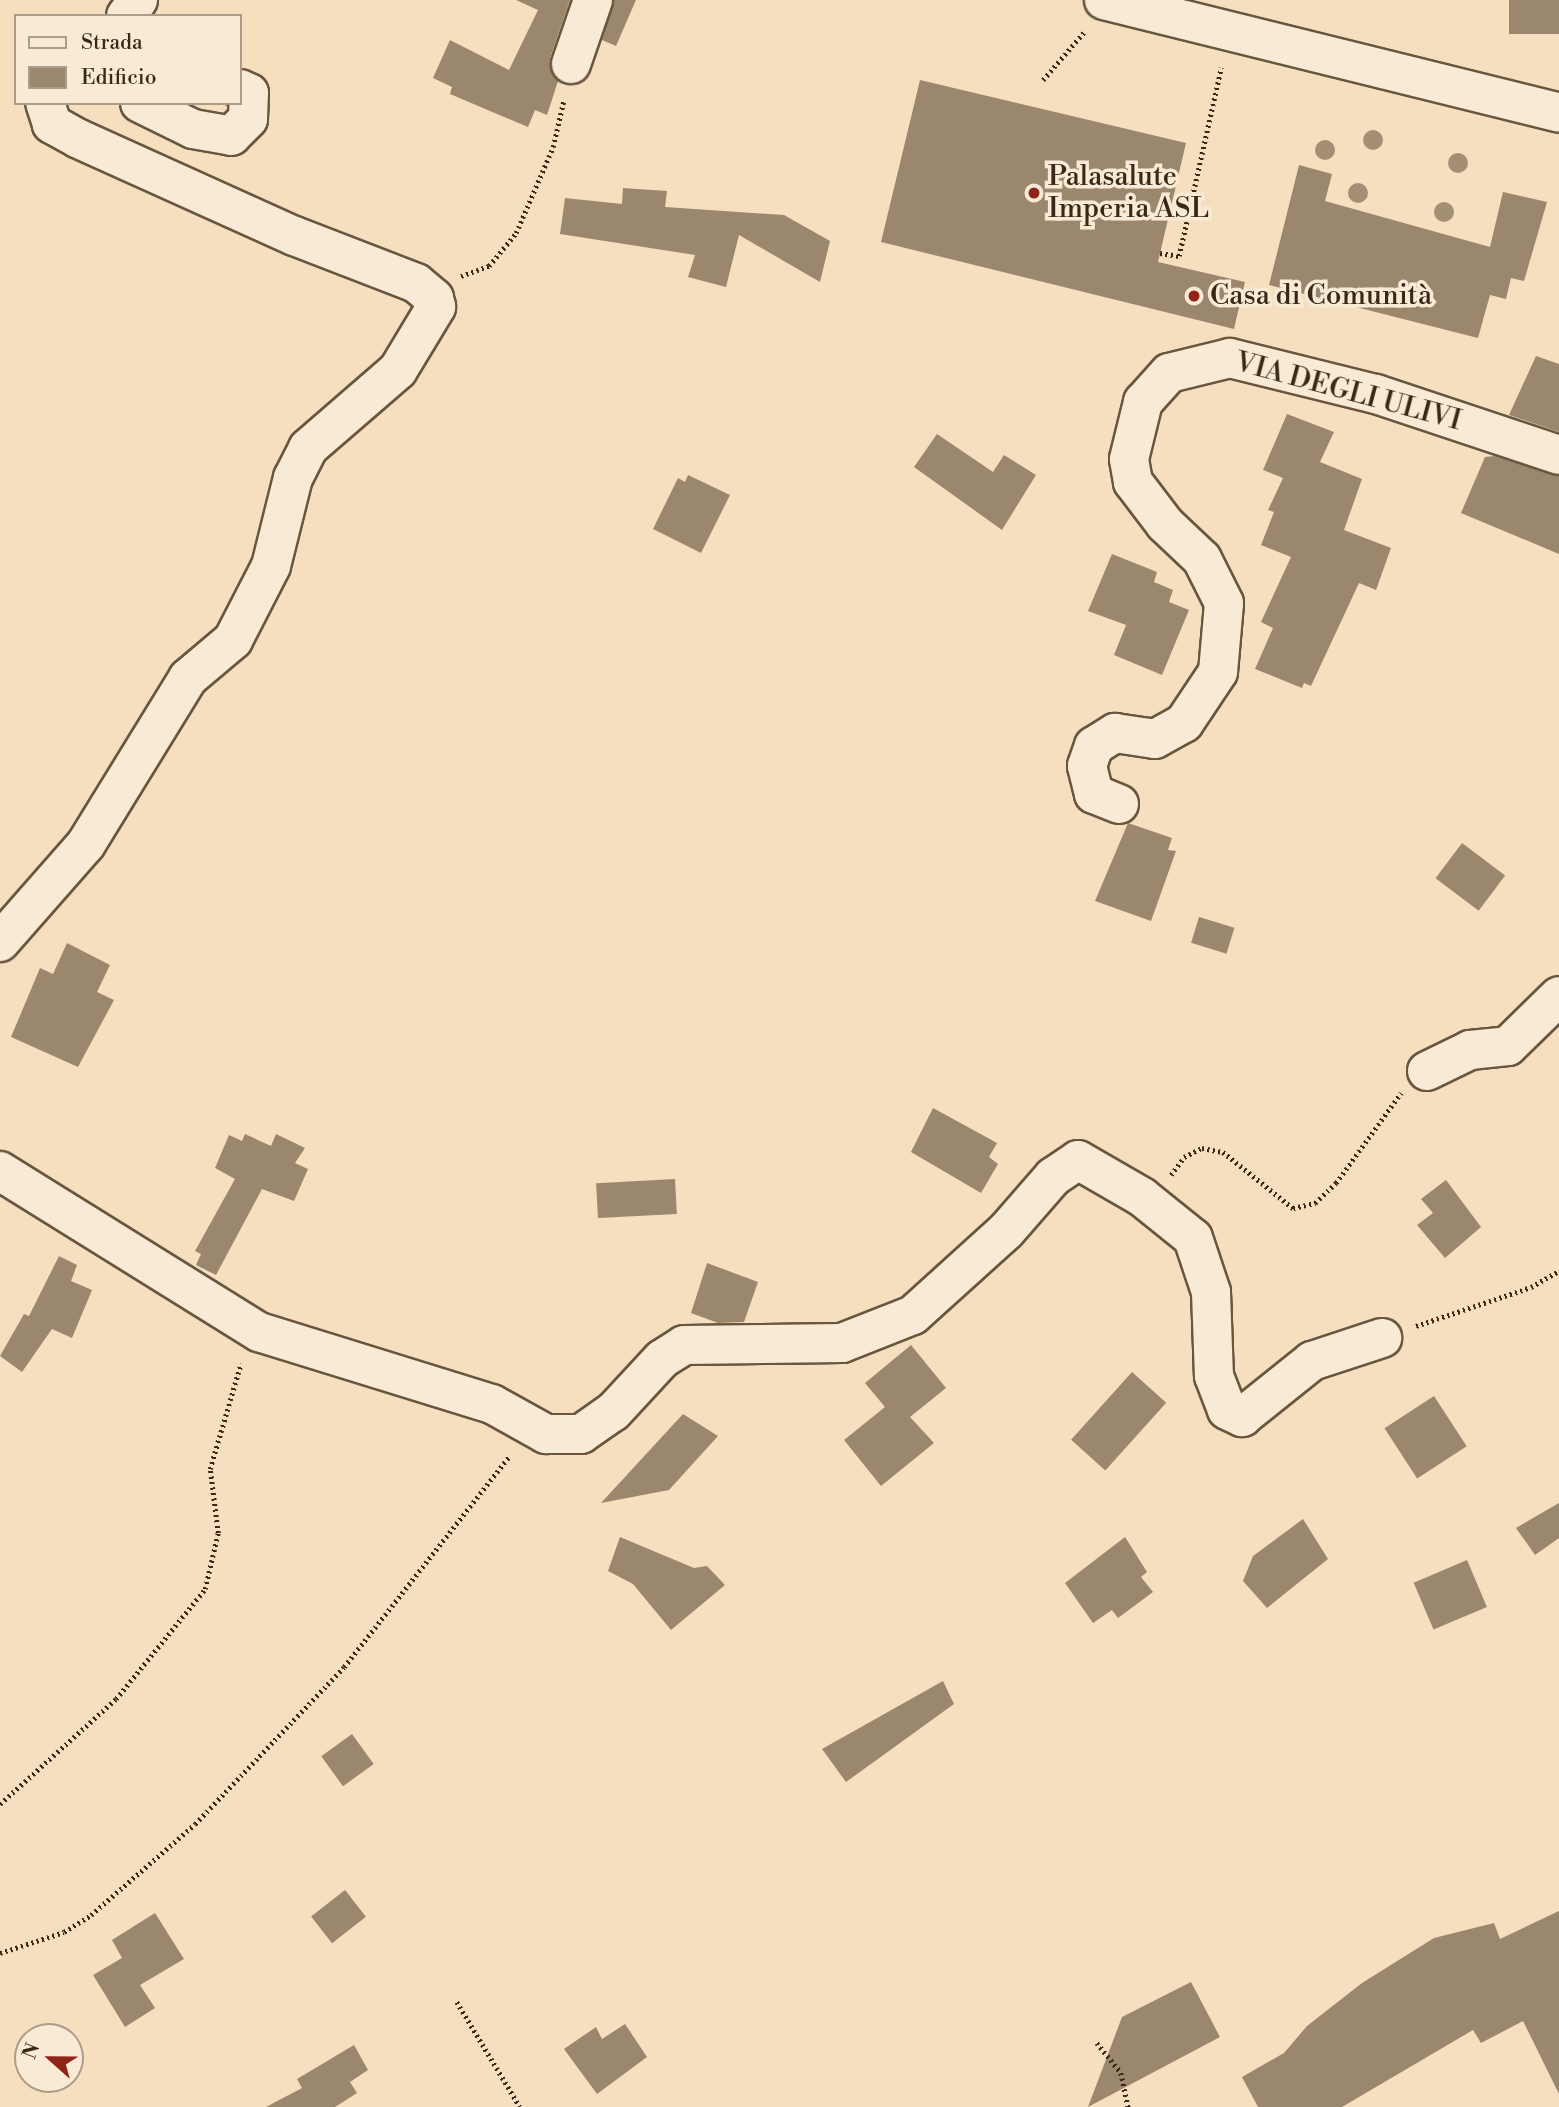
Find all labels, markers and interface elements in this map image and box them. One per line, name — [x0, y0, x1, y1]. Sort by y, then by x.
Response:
legend — [14, 14, 242, 105]
text: Strada — [81, 30, 143, 56]
text: Edificio — [81, 65, 157, 91]
place label: Palasalute Imperia ASL — [1048, 160, 1209, 226]
marker: Palasalute Imperia ASL — [1026, 185, 1042, 201]
place label: Casa di Comunità — [1210, 279, 1432, 313]
marker: Casa di Comunità — [1184, 286, 1204, 306]
street label: VIA DEGLI ULIVI — [1231, 346, 1465, 438]
north arrow — [14, 2023, 84, 2093]
text: N — [17, 2040, 45, 2063]

